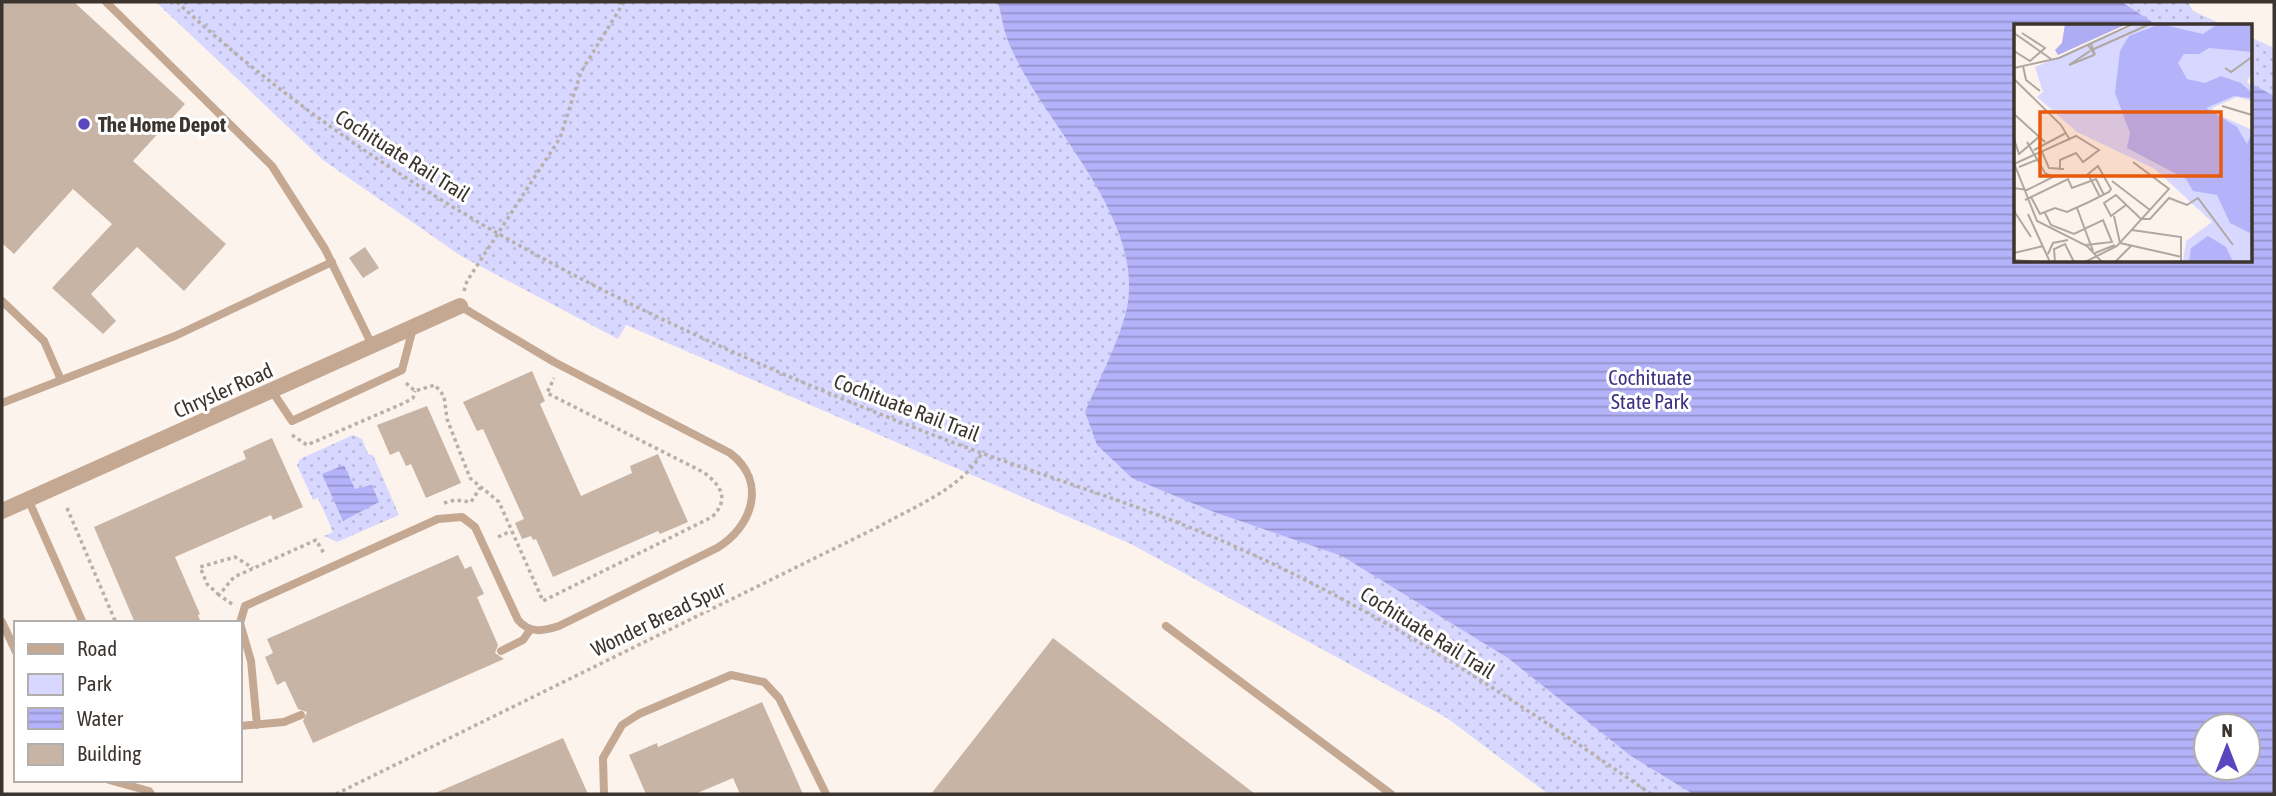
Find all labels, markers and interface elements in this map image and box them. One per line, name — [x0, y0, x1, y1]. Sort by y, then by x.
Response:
inset map — [2014, 24, 2252, 262]
street label: Cochituate Rail Trail — [331, 104, 475, 206]
place label: The Home Depot — [98, 112, 226, 136]
marker: The Home Depot — [76, 116, 92, 132]
street label: Chrysler Road — [170, 357, 276, 423]
park label: Cochituate State Park — [1608, 365, 1692, 413]
street label: Cochituate Rail Trail — [831, 368, 983, 446]
street label: Wonder Bread Spur — [587, 575, 730, 661]
street label: Cochituate Rail Trail — [1356, 581, 1500, 683]
legend — [14, 621, 242, 782]
text: Road — [77, 636, 117, 660]
text: Park — [77, 671, 112, 695]
text: Water — [77, 706, 124, 730]
north arrow — [2192, 712, 2262, 782]
text: N — [2221, 719, 2233, 741]
text: Building — [77, 741, 141, 765]

